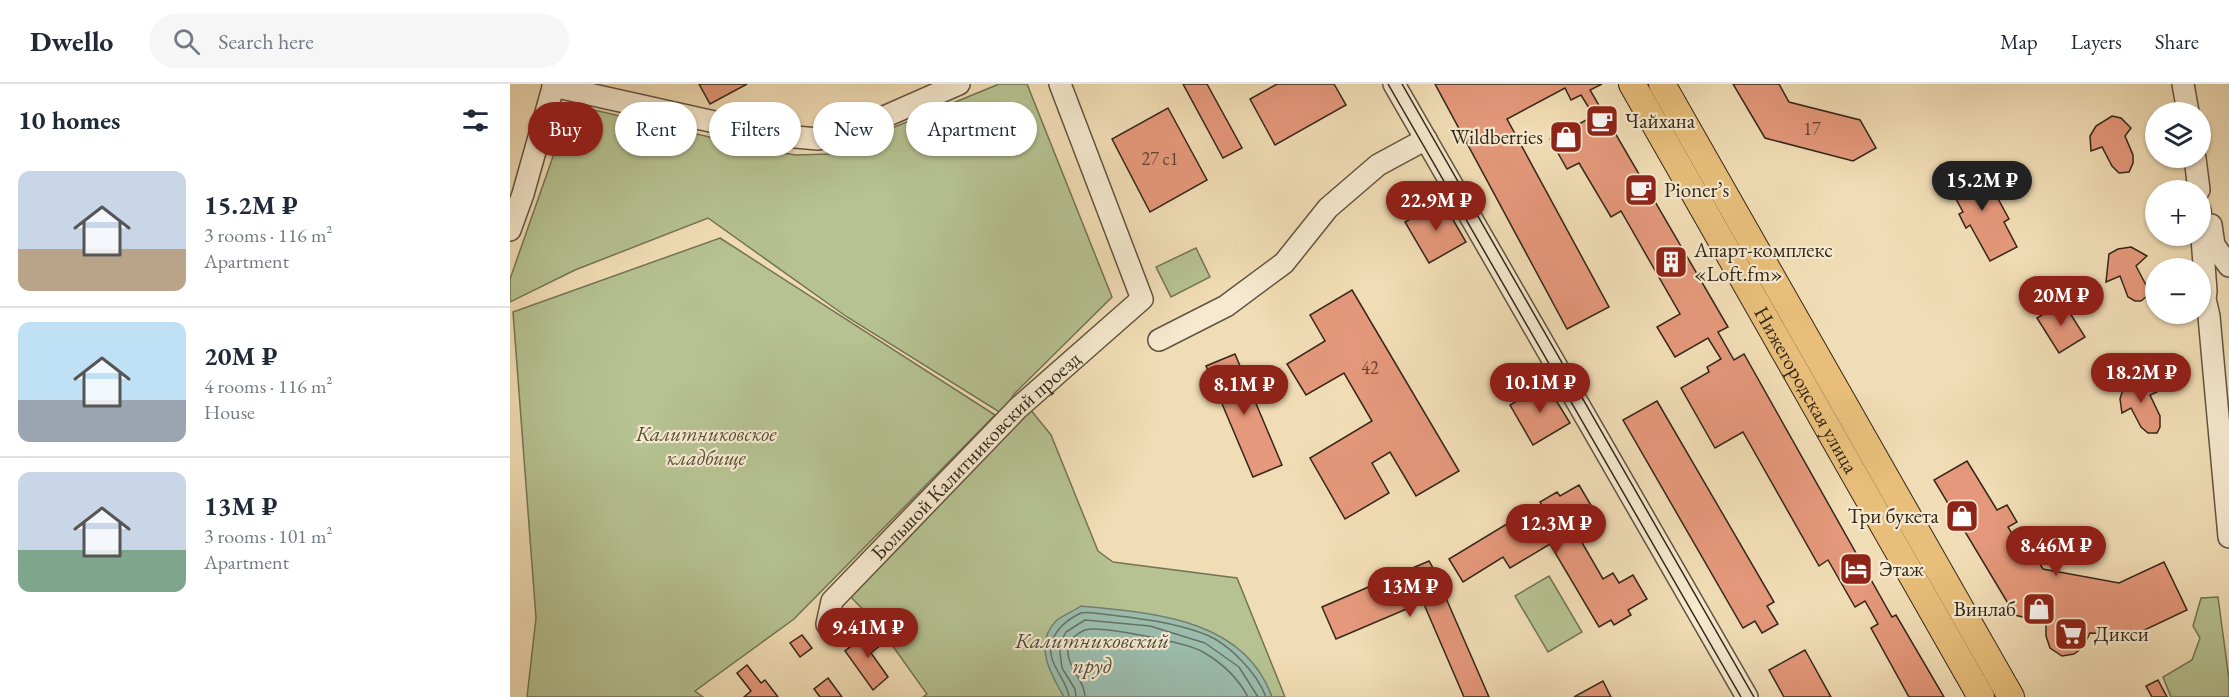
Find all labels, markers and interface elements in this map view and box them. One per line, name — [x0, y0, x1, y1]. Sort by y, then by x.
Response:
search box — [149, 14, 569, 68]
text: Dwello — [30, 23, 113, 59]
icon: search — [170, 25, 203, 58]
text: Search here — [218, 27, 314, 56]
text: Map — [2000, 28, 2038, 55]
text: Layers — [2071, 28, 2122, 55]
text: Share — [2155, 28, 2199, 55]
chip: Buy — [528, 102, 603, 156]
chip: Rent — [615, 102, 697, 156]
chip: Filters — [709, 102, 801, 156]
chip: New — [813, 102, 894, 156]
chip: Apartment — [906, 102, 1037, 156]
map controls — [2145, 102, 2211, 324]
button: layers — [2145, 102, 2211, 168]
text: 10 homes — [18, 103, 120, 137]
cafe icon: Чайхана — [1584, 103, 1620, 139]
icon: filters — [459, 104, 492, 137]
place label: Чайхана — [1625, 107, 1696, 134]
house number: 17 — [1803, 117, 1821, 140]
shop icon: Wildberries — [1548, 119, 1584, 155]
place label: Wildberries — [1450, 123, 1543, 150]
house number: 27 с1 — [1142, 147, 1178, 170]
pin: 15.2M ₽ — [1927, 161, 2037, 212]
text: 15.2M ₽ — [1946, 167, 2018, 193]
cafe icon: Pioner’s — [1623, 172, 1659, 208]
place label: Pioner’s — [1664, 176, 1730, 203]
button: + — [2145, 180, 2211, 246]
pin: 22.9M ₽ — [1381, 181, 1491, 232]
text: 22.9M ₽ — [1400, 187, 1472, 213]
text: 15.2M ₽ — [204, 188, 298, 222]
icon: home — [66, 195, 138, 267]
text: 3 rooms · 116 m² — [204, 222, 332, 248]
place label: Апарт-комплекс «Loft.fm» — [1693, 236, 1833, 287]
building icon: Апарт-комплекс «Loft.fm» — [1653, 244, 1689, 280]
text: Apartment — [204, 248, 289, 274]
button: − — [2145, 258, 2211, 324]
pin: 20M ₽ — [2019, 276, 2103, 327]
text: 20M ₽ — [2033, 282, 2089, 308]
street label: Нижегородская улица — [1748, 301, 1865, 478]
text: 20M ₽ — [204, 339, 278, 373]
street label: Большой Калитниковский проезд — [865, 345, 1087, 566]
icon: home — [66, 346, 138, 418]
pin: 18.2M ₽ — [2086, 353, 2196, 404]
house number: 42 — [1361, 356, 1379, 379]
text: 18.2M ₽ — [2105, 359, 2177, 385]
pin: 10.1M ₽ — [1485, 363, 1595, 414]
pin: 8.1M ₽ — [1195, 365, 1293, 416]
text: 10.1M ₽ — [1504, 369, 1576, 395]
text: 8.1M ₽ — [1213, 371, 1275, 397]
text: 4 rooms · 116 m² — [204, 373, 332, 399]
text: House — [204, 399, 255, 425]
park label: Калитниковское кладбище — [635, 420, 777, 471]
text: 13M ₽ — [204, 489, 278, 523]
icon: home — [66, 496, 138, 568]
shop icon: Три букета — [1944, 498, 1980, 534]
place label: Три букета — [1847, 502, 1940, 529]
pin: 12.3M ₽ — [1501, 504, 1611, 555]
text: 12.3M ₽ — [1520, 510, 1592, 536]
text: 3 rooms · 101 m² — [204, 523, 332, 549]
pin: 8.46M ₽ — [2001, 526, 2111, 577]
text: 8.46M ₽ — [2020, 532, 2092, 558]
text: Apartment — [204, 549, 289, 575]
hotel icon: Этаж — [1838, 551, 1874, 587]
place label: Этаж — [1879, 555, 1924, 582]
pin: 13M ₽ — [1368, 567, 1452, 618]
text: 13M ₽ — [1382, 573, 1438, 599]
shop icon: Винлаб — [2021, 591, 2057, 627]
place label: Винлаб — [1954, 595, 2016, 622]
pin: 9.41M ₽ — [813, 608, 923, 659]
text: 9.41M ₽ — [832, 614, 904, 640]
supermarket icon: Дикси — [2053, 616, 2089, 652]
place label: Дикси — [2094, 620, 2149, 647]
water label: Калитниковский пруд — [1014, 626, 1169, 680]

